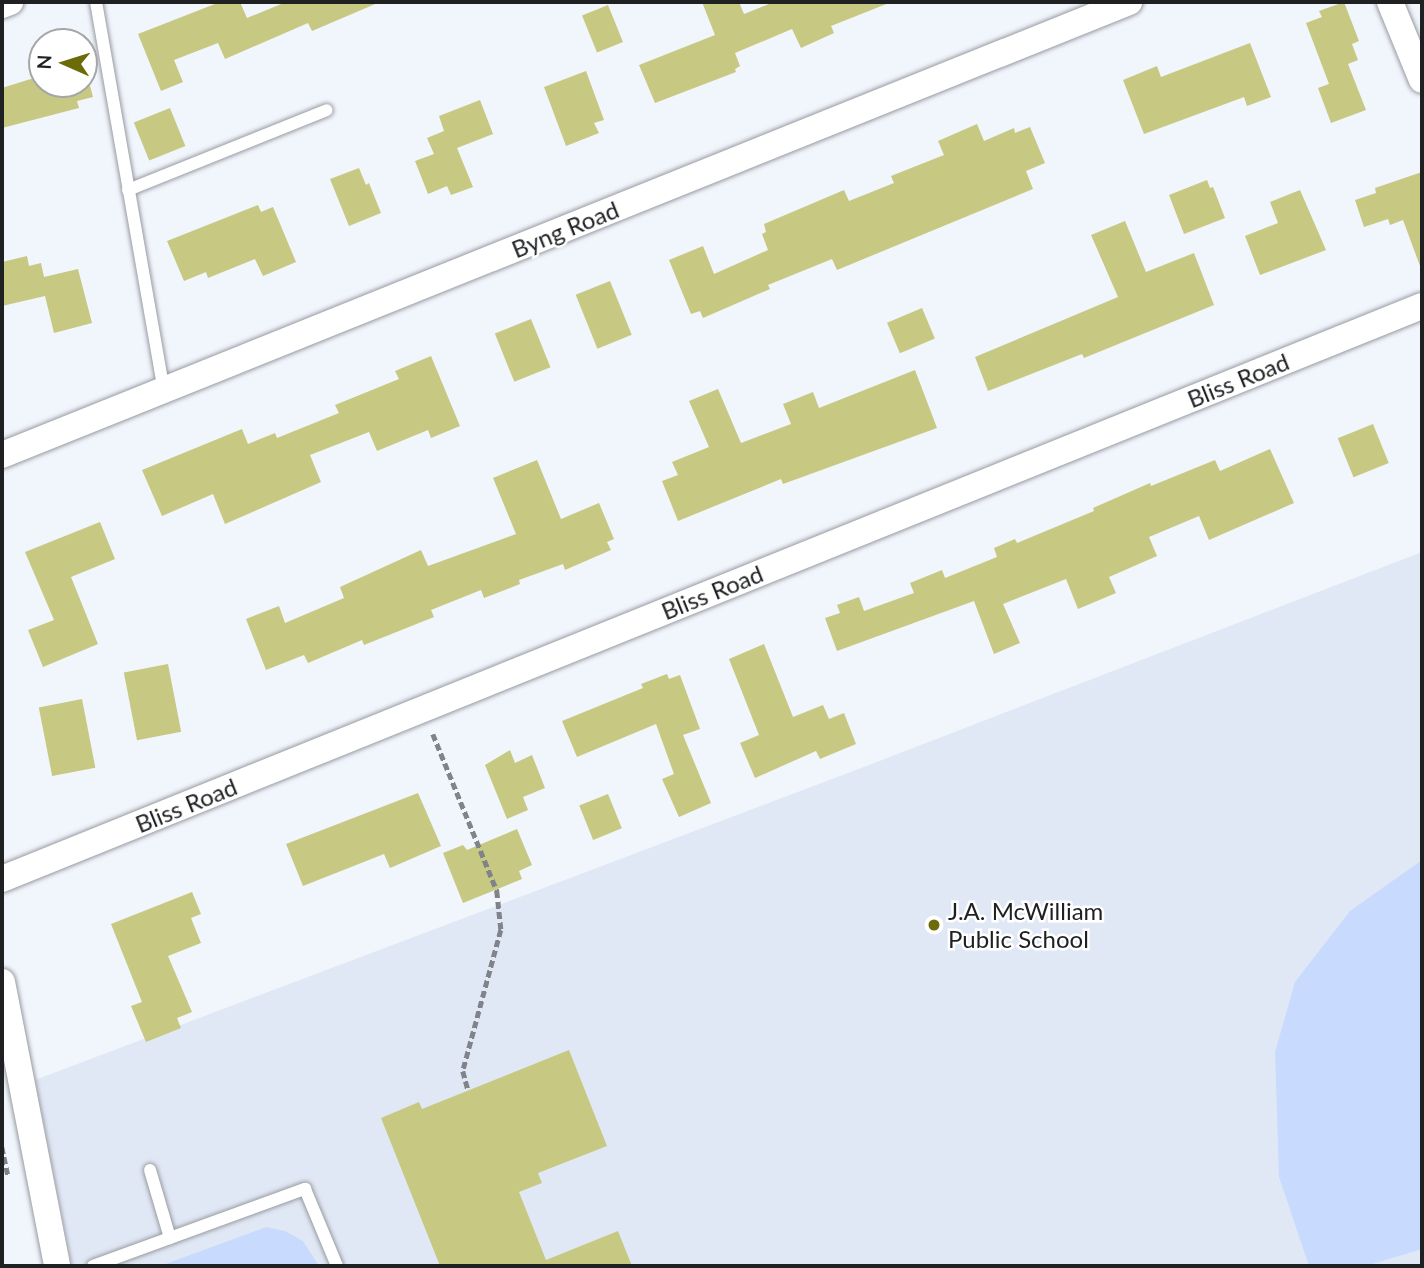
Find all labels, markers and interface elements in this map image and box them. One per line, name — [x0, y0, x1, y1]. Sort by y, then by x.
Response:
north arrow — [28, 28, 98, 98]
text: N — [32, 54, 55, 70]
street label: Byng Road — [507, 195, 623, 263]
street label: Bliss Road — [1183, 347, 1293, 413]
street label: Bliss Road — [657, 559, 767, 625]
street label: Bliss Road — [131, 772, 241, 838]
place label: J.A. McWilliam Public School — [948, 897, 1103, 953]
marker: J.A. McWilliam Public School — [926, 917, 942, 933]

